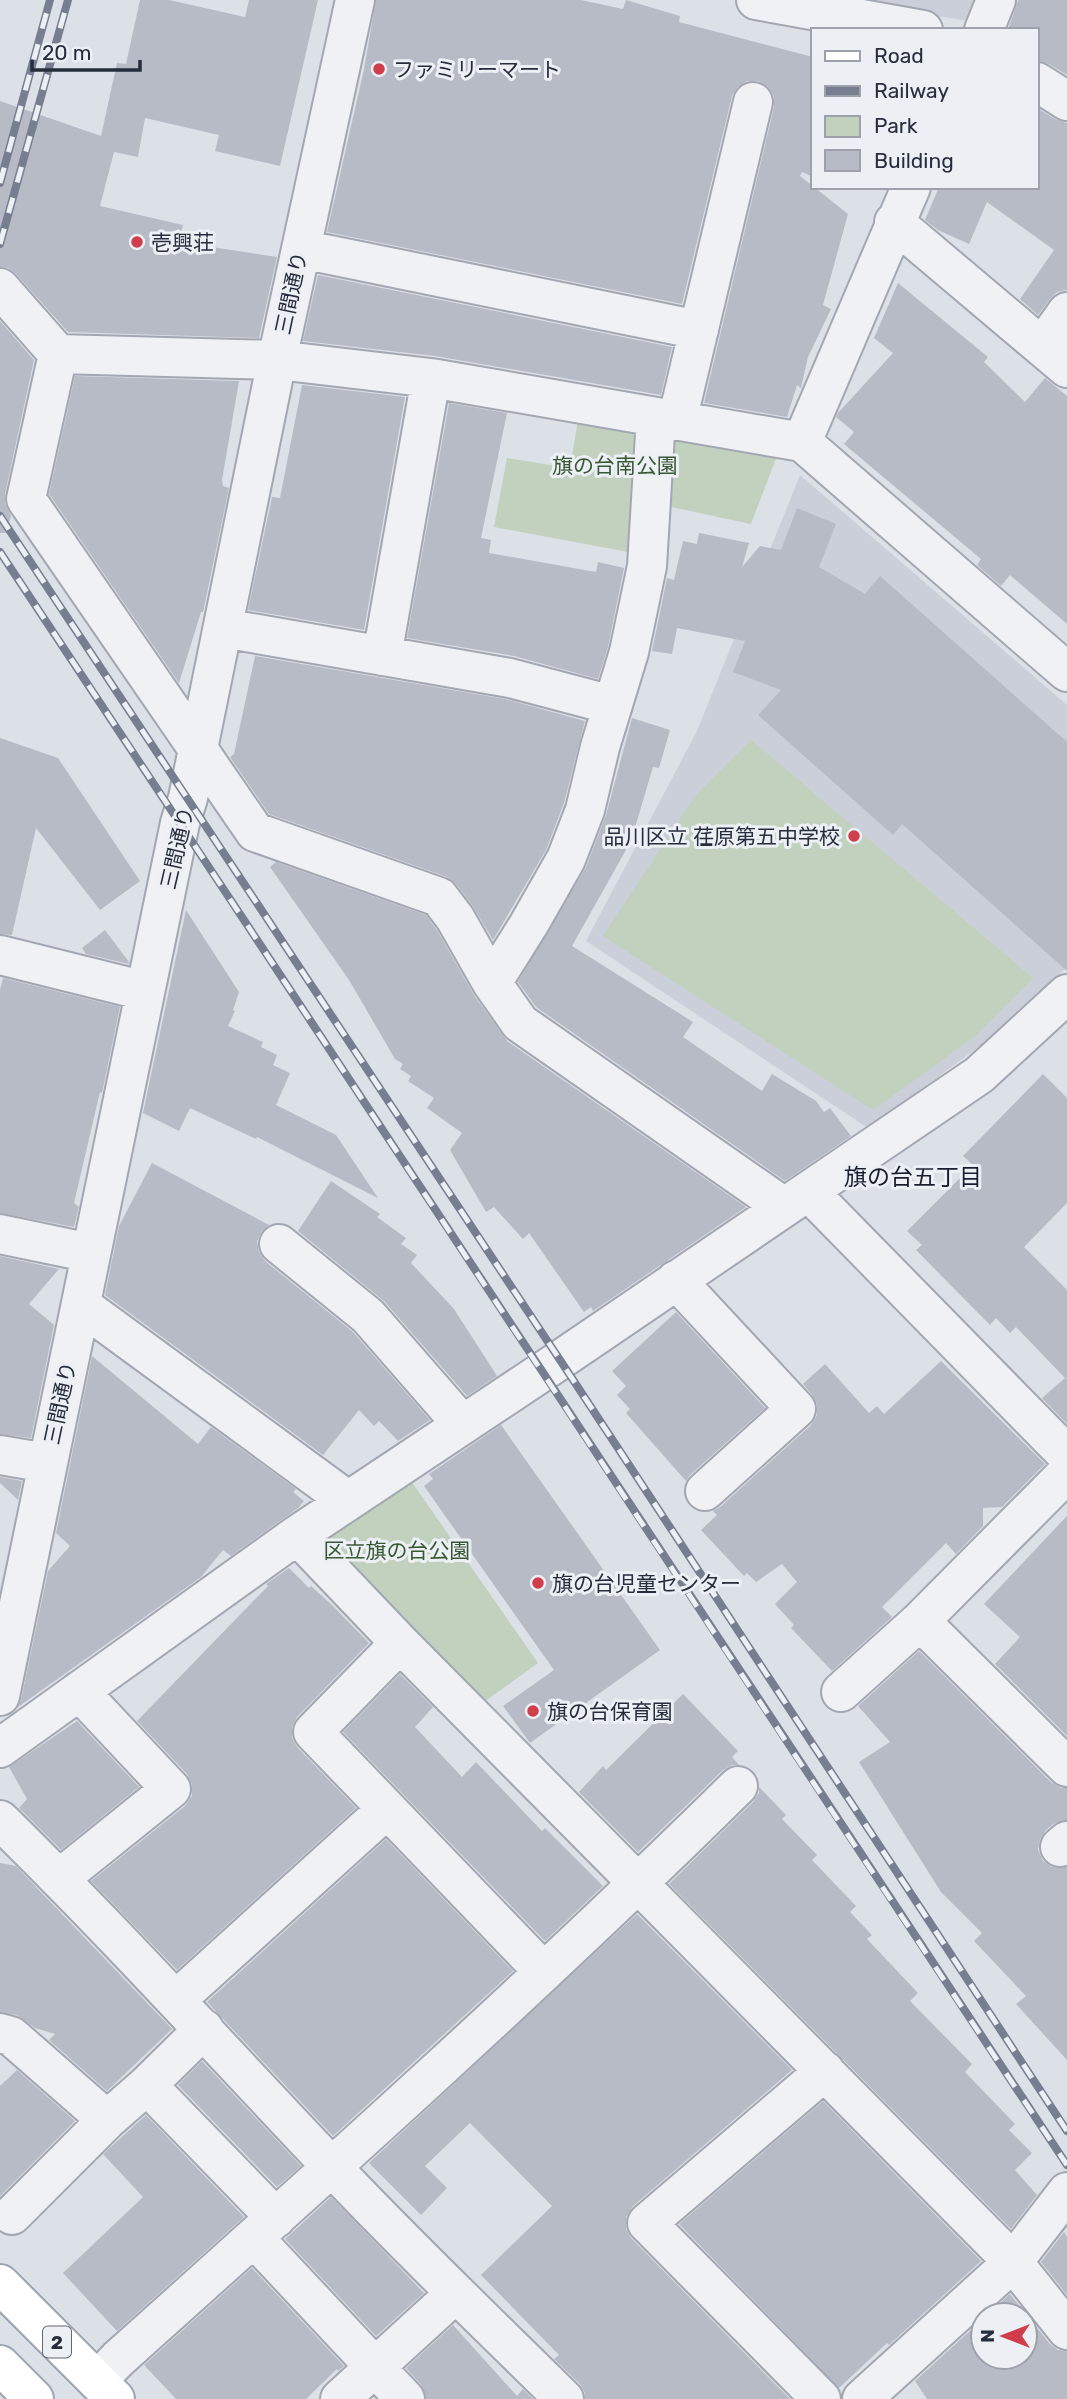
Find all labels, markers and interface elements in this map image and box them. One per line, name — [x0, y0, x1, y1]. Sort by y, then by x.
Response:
scale bar — [32, 28, 140, 72]
legend — [811, 28, 1039, 189]
text: 20 m — [42, 40, 91, 65]
text: Road — [874, 43, 924, 68]
place label: ファミリーマート — [393, 57, 561, 82]
marker: ファミリーマート — [371, 61, 387, 77]
text: Railway — [874, 78, 949, 103]
text: Park — [874, 113, 918, 138]
text: Building — [874, 148, 954, 173]
place label: 壱興荘 — [151, 230, 214, 255]
marker: 壱興荘 — [129, 234, 145, 250]
street label: 三間通り — [270, 249, 312, 337]
park label: 旗の台南公園 — [552, 453, 678, 478]
street label: 三間通り — [155, 804, 199, 892]
place label: 品川区立 荏原第五中学校 — [604, 824, 840, 849]
marker: 品川区立 荏原第五中学校 — [846, 828, 862, 844]
district label: 旗の台五丁目 — [844, 1163, 982, 1191]
street label: 三間通り — [39, 1359, 81, 1447]
park label: 区立旗の台公園 — [324, 1538, 471, 1563]
place label: 旗の台児童センター — [552, 1571, 741, 1596]
marker: 旗の台児童センター — [530, 1575, 546, 1591]
place label: 旗の台保育園 — [547, 1699, 673, 1724]
marker: 旗の台保育園 — [525, 1703, 541, 1719]
north arrow — [969, 2301, 1039, 2371]
road number: 2 — [43, 2326, 71, 2358]
text: N — [976, 2329, 999, 2343]

